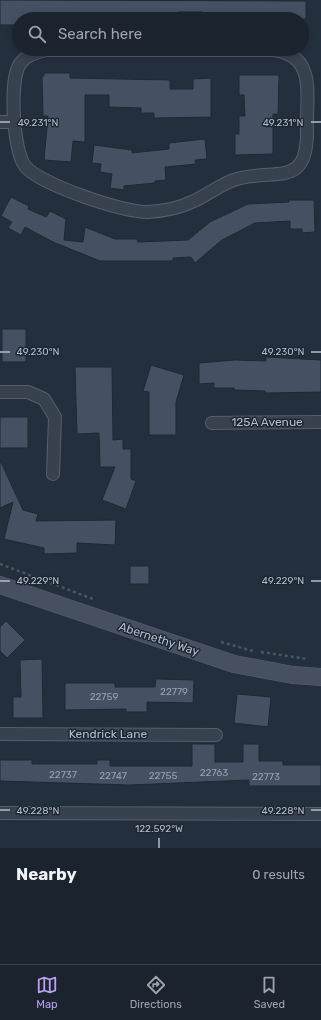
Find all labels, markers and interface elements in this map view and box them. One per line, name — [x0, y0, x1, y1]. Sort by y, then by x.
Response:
search box — [12, 12, 309, 56]
icon: search — [26, 23, 48, 45]
text: Search here — [58, 25, 142, 43]
text: 49.231°N — [18, 117, 58, 129]
text: 49.231°N — [263, 117, 303, 129]
text: 49.230°N — [17, 346, 60, 358]
text: 49.230°N — [262, 346, 305, 358]
street label: 125A Avenue — [231, 415, 303, 429]
text: 49.229°N — [17, 575, 59, 587]
text: 49.229°N — [262, 575, 304, 587]
street label: Abernethy Way — [117, 619, 201, 659]
house number: 22779 — [160, 686, 188, 698]
house number: 22759 — [90, 691, 118, 703]
street label: Kendrick Lane — [69, 727, 148, 741]
house number: 22763 — [200, 767, 228, 779]
house number: 22737 — [49, 769, 77, 781]
house number: 22747 — [99, 770, 127, 782]
house number: 22755 — [149, 770, 177, 782]
house number: 22773 — [252, 771, 280, 783]
text: 49.228°N — [17, 805, 59, 817]
text: 49.228°N — [262, 805, 304, 817]
text: 122.592°W — [135, 823, 183, 835]
text: Nearby — [16, 864, 77, 884]
text: 0 results — [252, 867, 305, 882]
tab: Map — [36, 974, 58, 1011]
tab: Directions — [130, 974, 182, 1011]
tab: Saved — [254, 974, 285, 1011]

